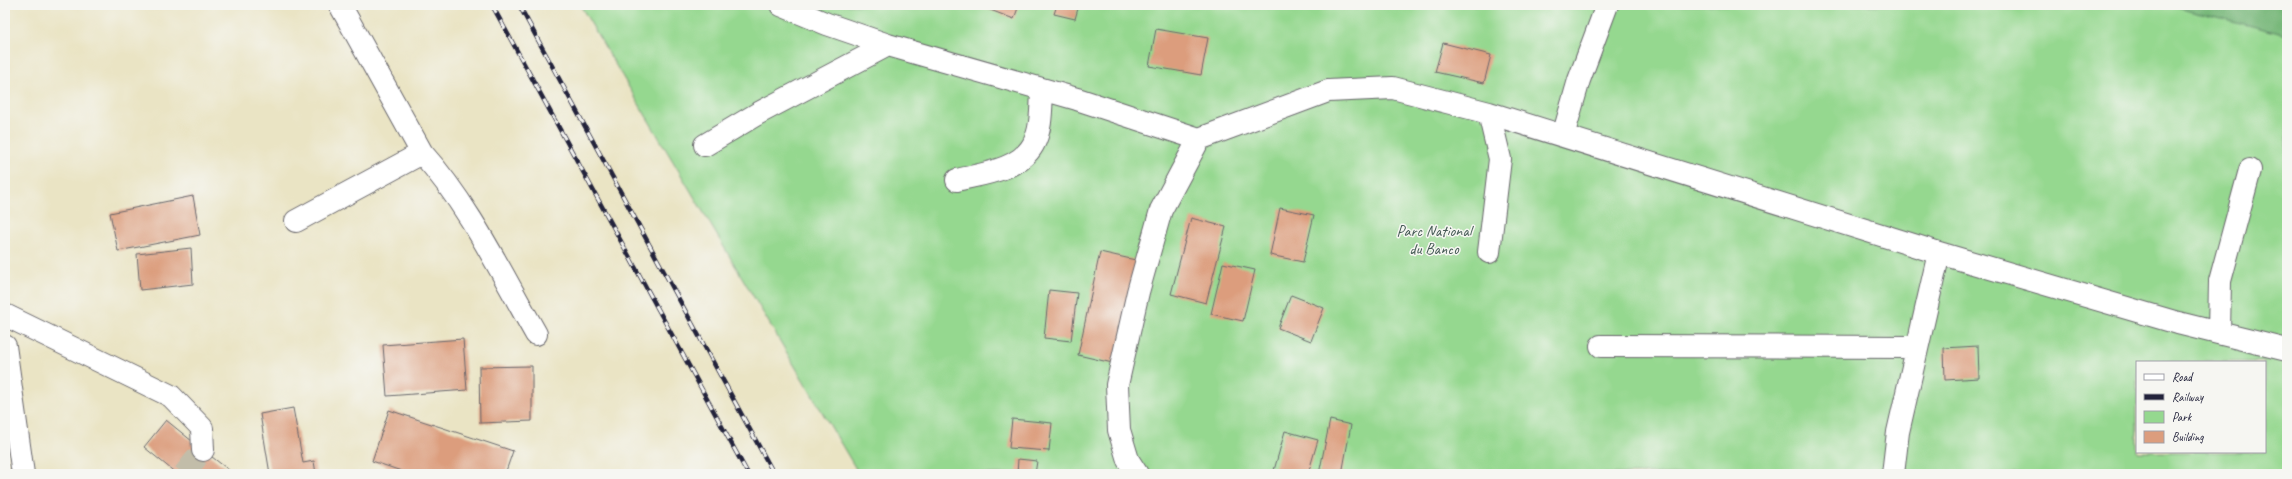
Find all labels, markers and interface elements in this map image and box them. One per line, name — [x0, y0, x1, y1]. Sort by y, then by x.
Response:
park label: Parc National du Banco — [1397, 221, 1475, 259]
legend — [2136, 361, 2266, 453]
text: Road — [2172, 369, 2194, 385]
text: Railway — [2172, 389, 2204, 405]
text: Park — [2172, 409, 2193, 425]
text: Building — [2172, 429, 2204, 445]

